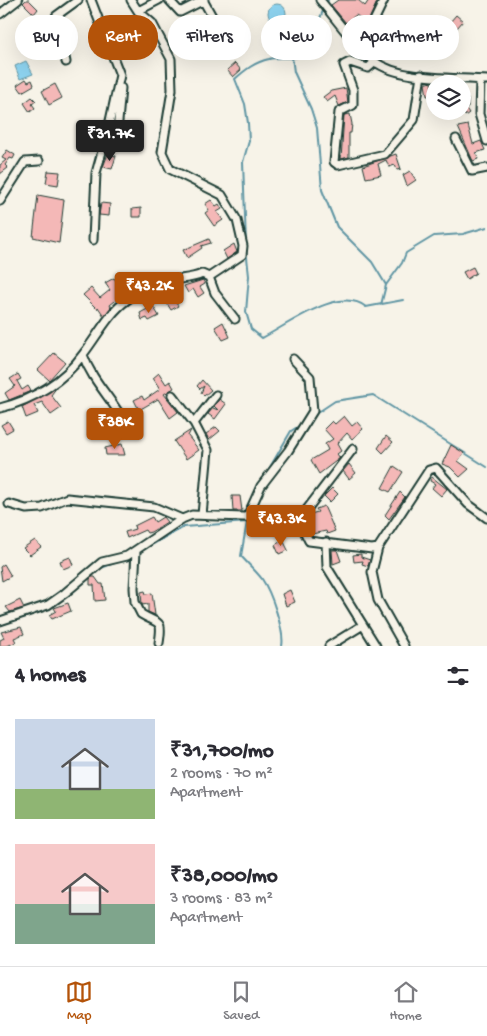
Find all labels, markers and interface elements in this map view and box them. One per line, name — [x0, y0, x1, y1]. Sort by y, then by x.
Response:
chip: Buy — [15, 15, 78, 60]
chip: Rent — [88, 15, 158, 60]
chip: Filters — [168, 15, 251, 60]
chip: New — [261, 15, 332, 60]
chip: Apartment — [342, 15, 459, 60]
map controls — [426, 75, 471, 120]
button: layers — [426, 75, 471, 120]
pin: ₹31.7K — [69, 120, 151, 162]
text: ₹31.7K — [87, 126, 133, 145]
pin: ₹43.2K — [108, 272, 190, 314]
text: ₹43.2K — [126, 278, 172, 297]
pin: ₹38K — [85, 408, 145, 450]
text: ₹38K — [97, 414, 133, 433]
pin: ₹43.3K — [240, 504, 322, 547]
text: ₹43.3K — [257, 511, 305, 530]
icon: filters — [444, 662, 472, 690]
text: 4 homes — [15, 664, 86, 689]
icon: home — [55, 739, 115, 799]
text: ₹31,700/mo — [170, 740, 274, 765]
text: 2 rooms · 70 m² — [170, 765, 273, 784]
text: Apartment — [170, 784, 242, 803]
icon: home — [55, 864, 115, 924]
text: ₹38,000/mo — [170, 865, 278, 890]
text: 3 rooms · 83 m² — [170, 890, 273, 909]
text: Apartment — [170, 909, 242, 928]
tab: Map — [65, 978, 93, 1025]
tab: Saved — [223, 978, 259, 1025]
tab: Home — [389, 978, 422, 1025]

